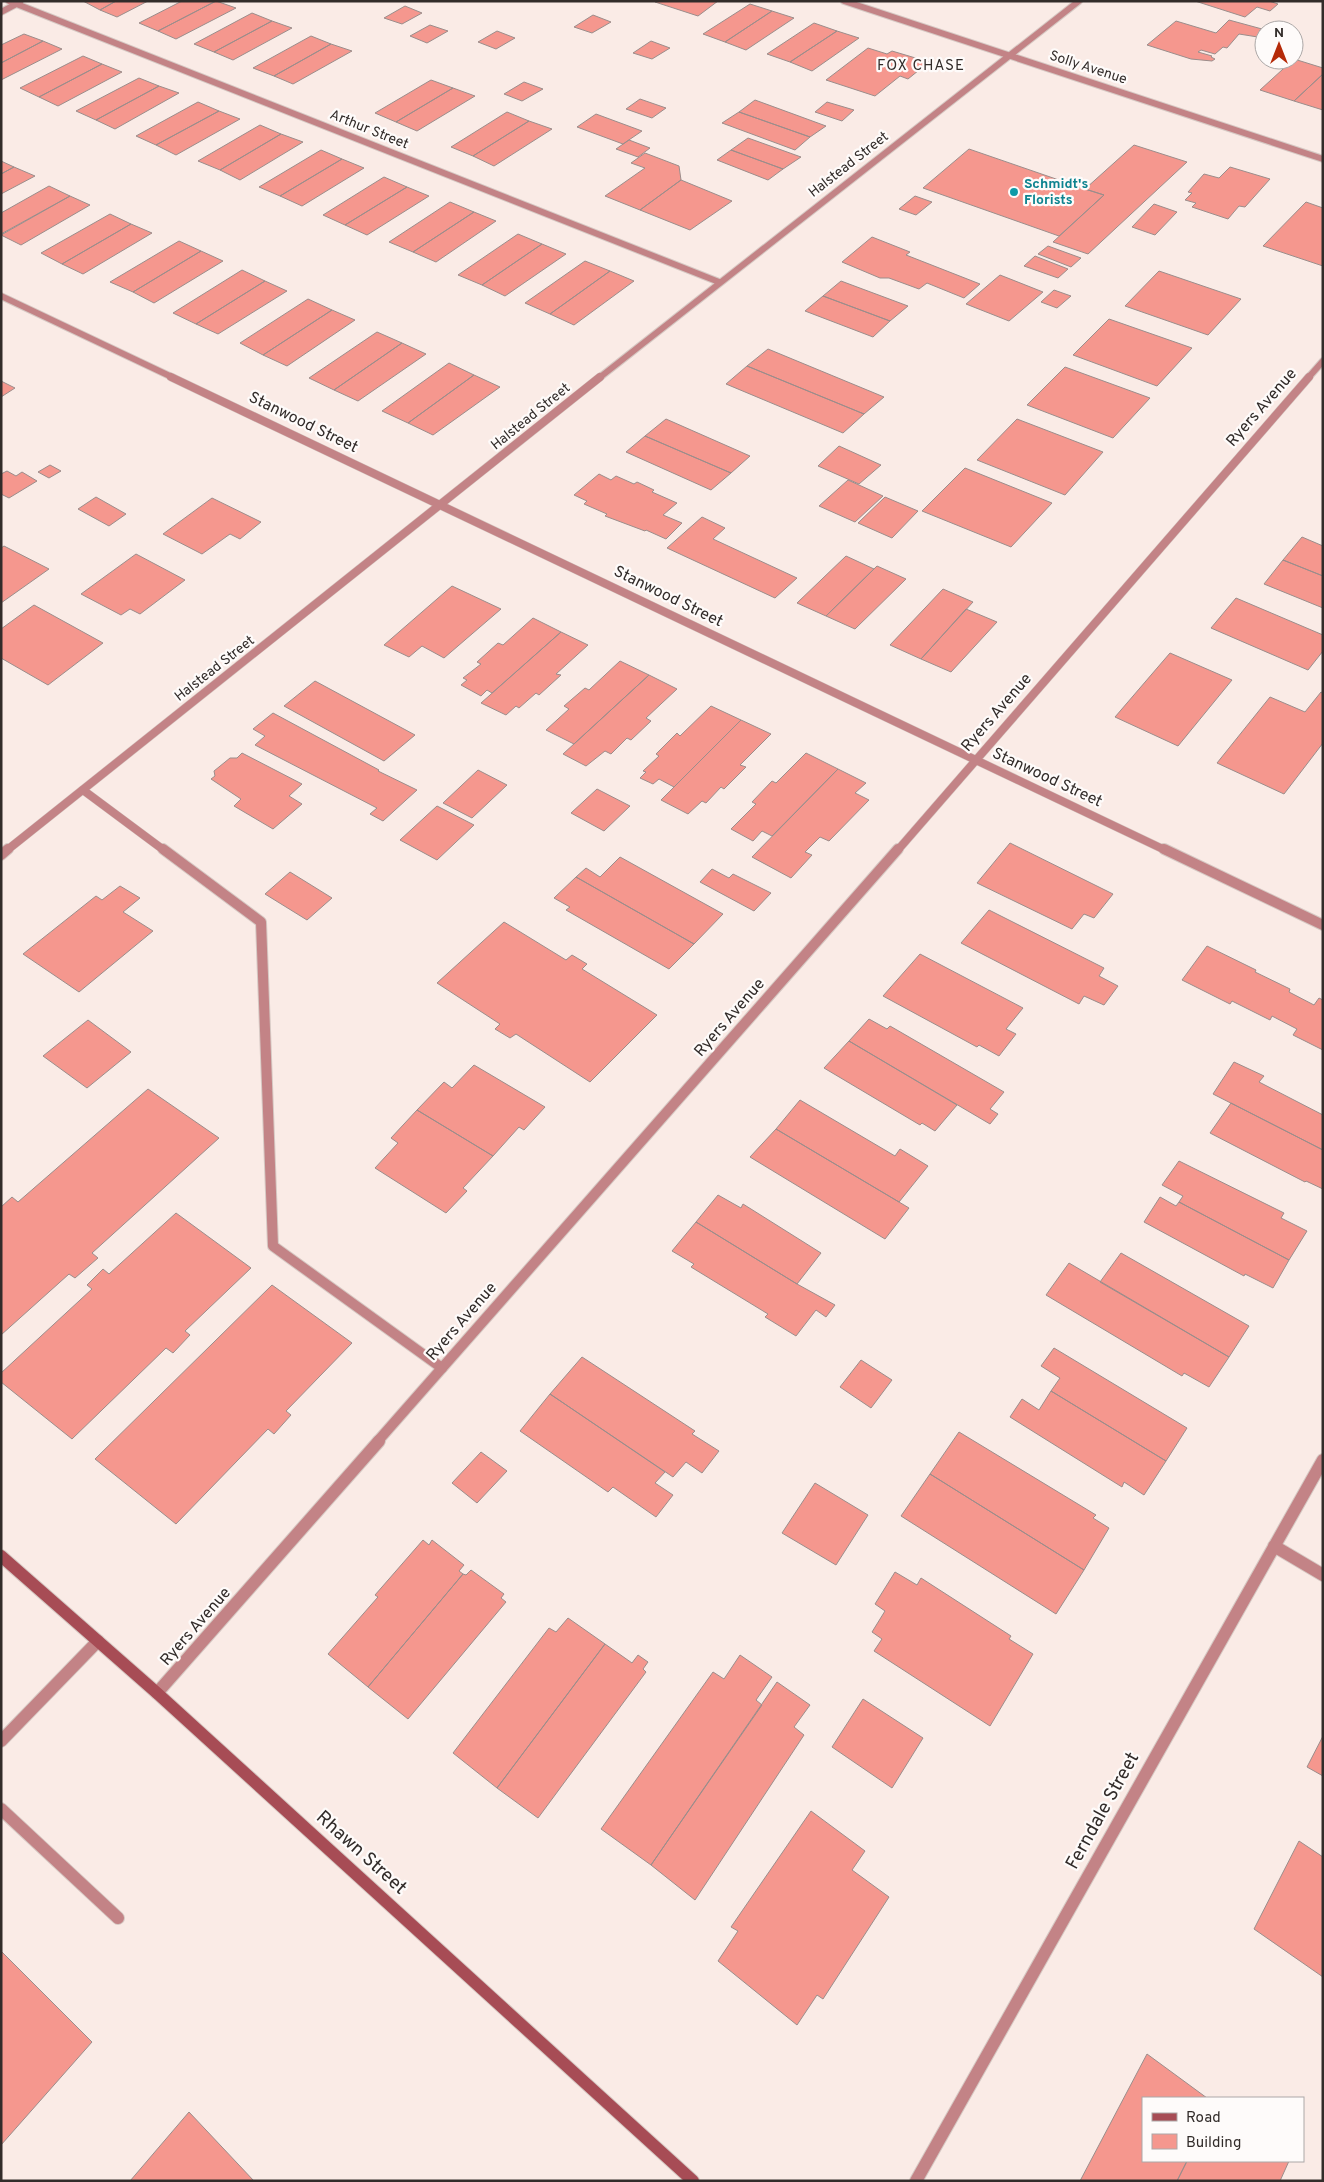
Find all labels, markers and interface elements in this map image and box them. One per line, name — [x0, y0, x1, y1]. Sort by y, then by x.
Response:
north arrow — [1254, 20, 1304, 70]
text: N — [1274, 25, 1284, 42]
street label: Solly Avenue — [1047, 48, 1129, 88]
district label: FOX CHASE — [877, 57, 965, 76]
street label: Arthur Street — [327, 107, 411, 153]
street label: Halstead Street — [806, 129, 892, 201]
place label: Schmidt's Florists — [1024, 176, 1089, 209]
marker: Schmidt's Florists — [1008, 186, 1020, 198]
street label: Ryers Avenue — [1222, 365, 1302, 451]
street label: Halstead Street — [488, 380, 574, 454]
street label: Stanwood Street — [245, 388, 361, 458]
street label: Stanwood Street — [610, 562, 726, 632]
street label: Halstead Street — [172, 633, 258, 705]
street label: Ryers Avenue — [957, 670, 1037, 756]
street label: Stanwood Street — [989, 744, 1105, 812]
street label: Ryers Avenue — [690, 975, 770, 1061]
street label: Ryers Avenue — [422, 1279, 502, 1365]
street label: Ryers Avenue — [156, 1584, 236, 1670]
street label: Ferndale Street — [1061, 1748, 1145, 1874]
street label: Rhawn Street — [311, 1806, 411, 1900]
legend — [1142, 2097, 1304, 2162]
text: Road — [1186, 2109, 1221, 2128]
text: Building — [1186, 2134, 1241, 2153]

